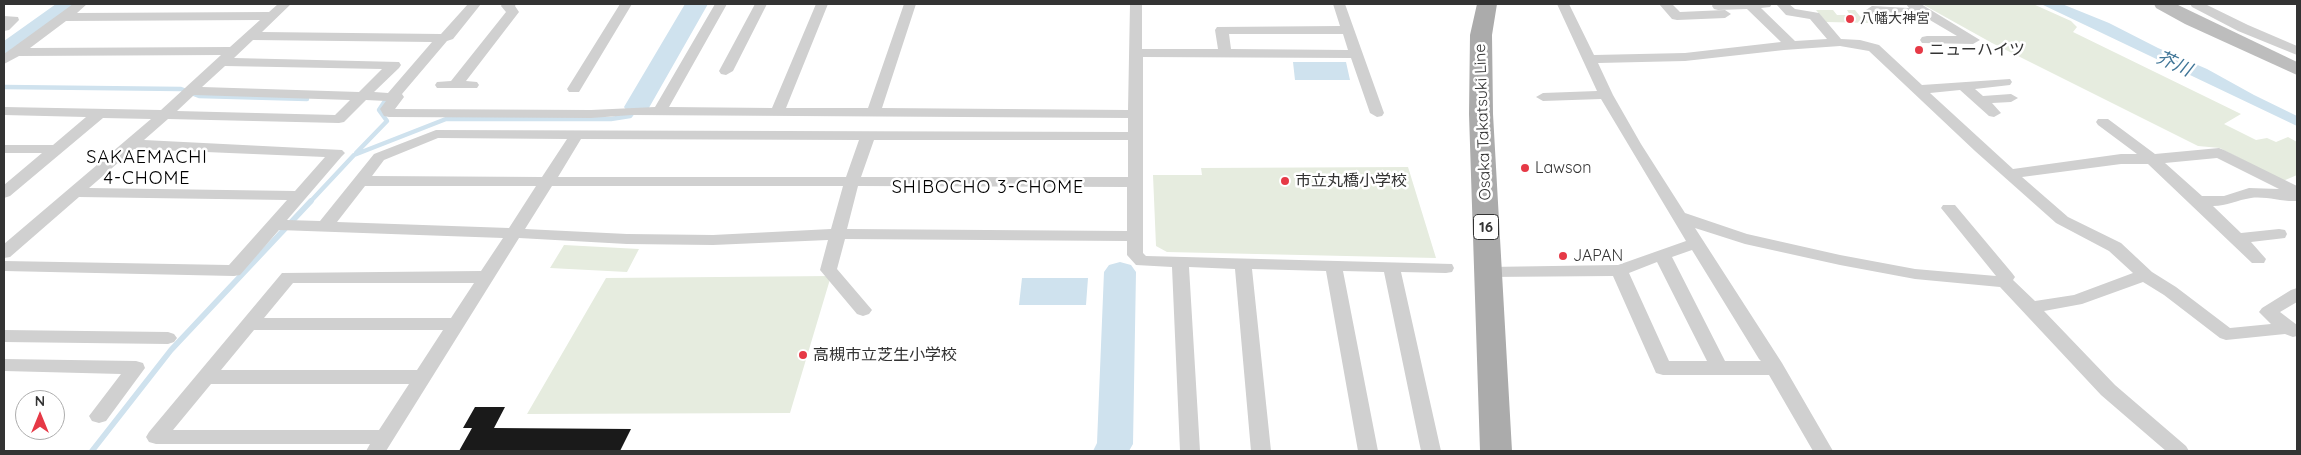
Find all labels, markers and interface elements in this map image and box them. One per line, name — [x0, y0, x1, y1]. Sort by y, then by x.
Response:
place label: 八幡大神宮 — [1860, 11, 1930, 27]
marker: 八幡大神宮 — [1844, 13, 1856, 25]
place label: ニューハイツ — [1929, 40, 2025, 60]
street label: Osaka Takatsuki Line — [1471, 43, 1495, 201]
marker: ニューハイツ — [1913, 44, 1925, 56]
water label: 芥川 — [2153, 47, 2195, 81]
district label: SAKAEMACHI 4-CHOME — [85, 147, 209, 190]
place label: Lawson — [1535, 158, 1591, 178]
marker: Lawson — [1519, 162, 1531, 174]
place label: 市立丸橋小学校 — [1295, 171, 1407, 191]
marker: 市立丸橋小学校 — [1279, 175, 1291, 187]
district label: SHIBOCHO 3-CHOME — [890, 177, 1086, 199]
road number: 16 — [1474, 214, 1498, 240]
place label: JAPAN — [1573, 246, 1623, 266]
marker: JAPAN — [1557, 250, 1569, 262]
place label: 高槻市立芝生小学校 — [813, 345, 957, 365]
marker: 高槻市立芝生小学校 — [797, 349, 809, 361]
north arrow — [15, 390, 65, 440]
text: N — [35, 392, 45, 410]

